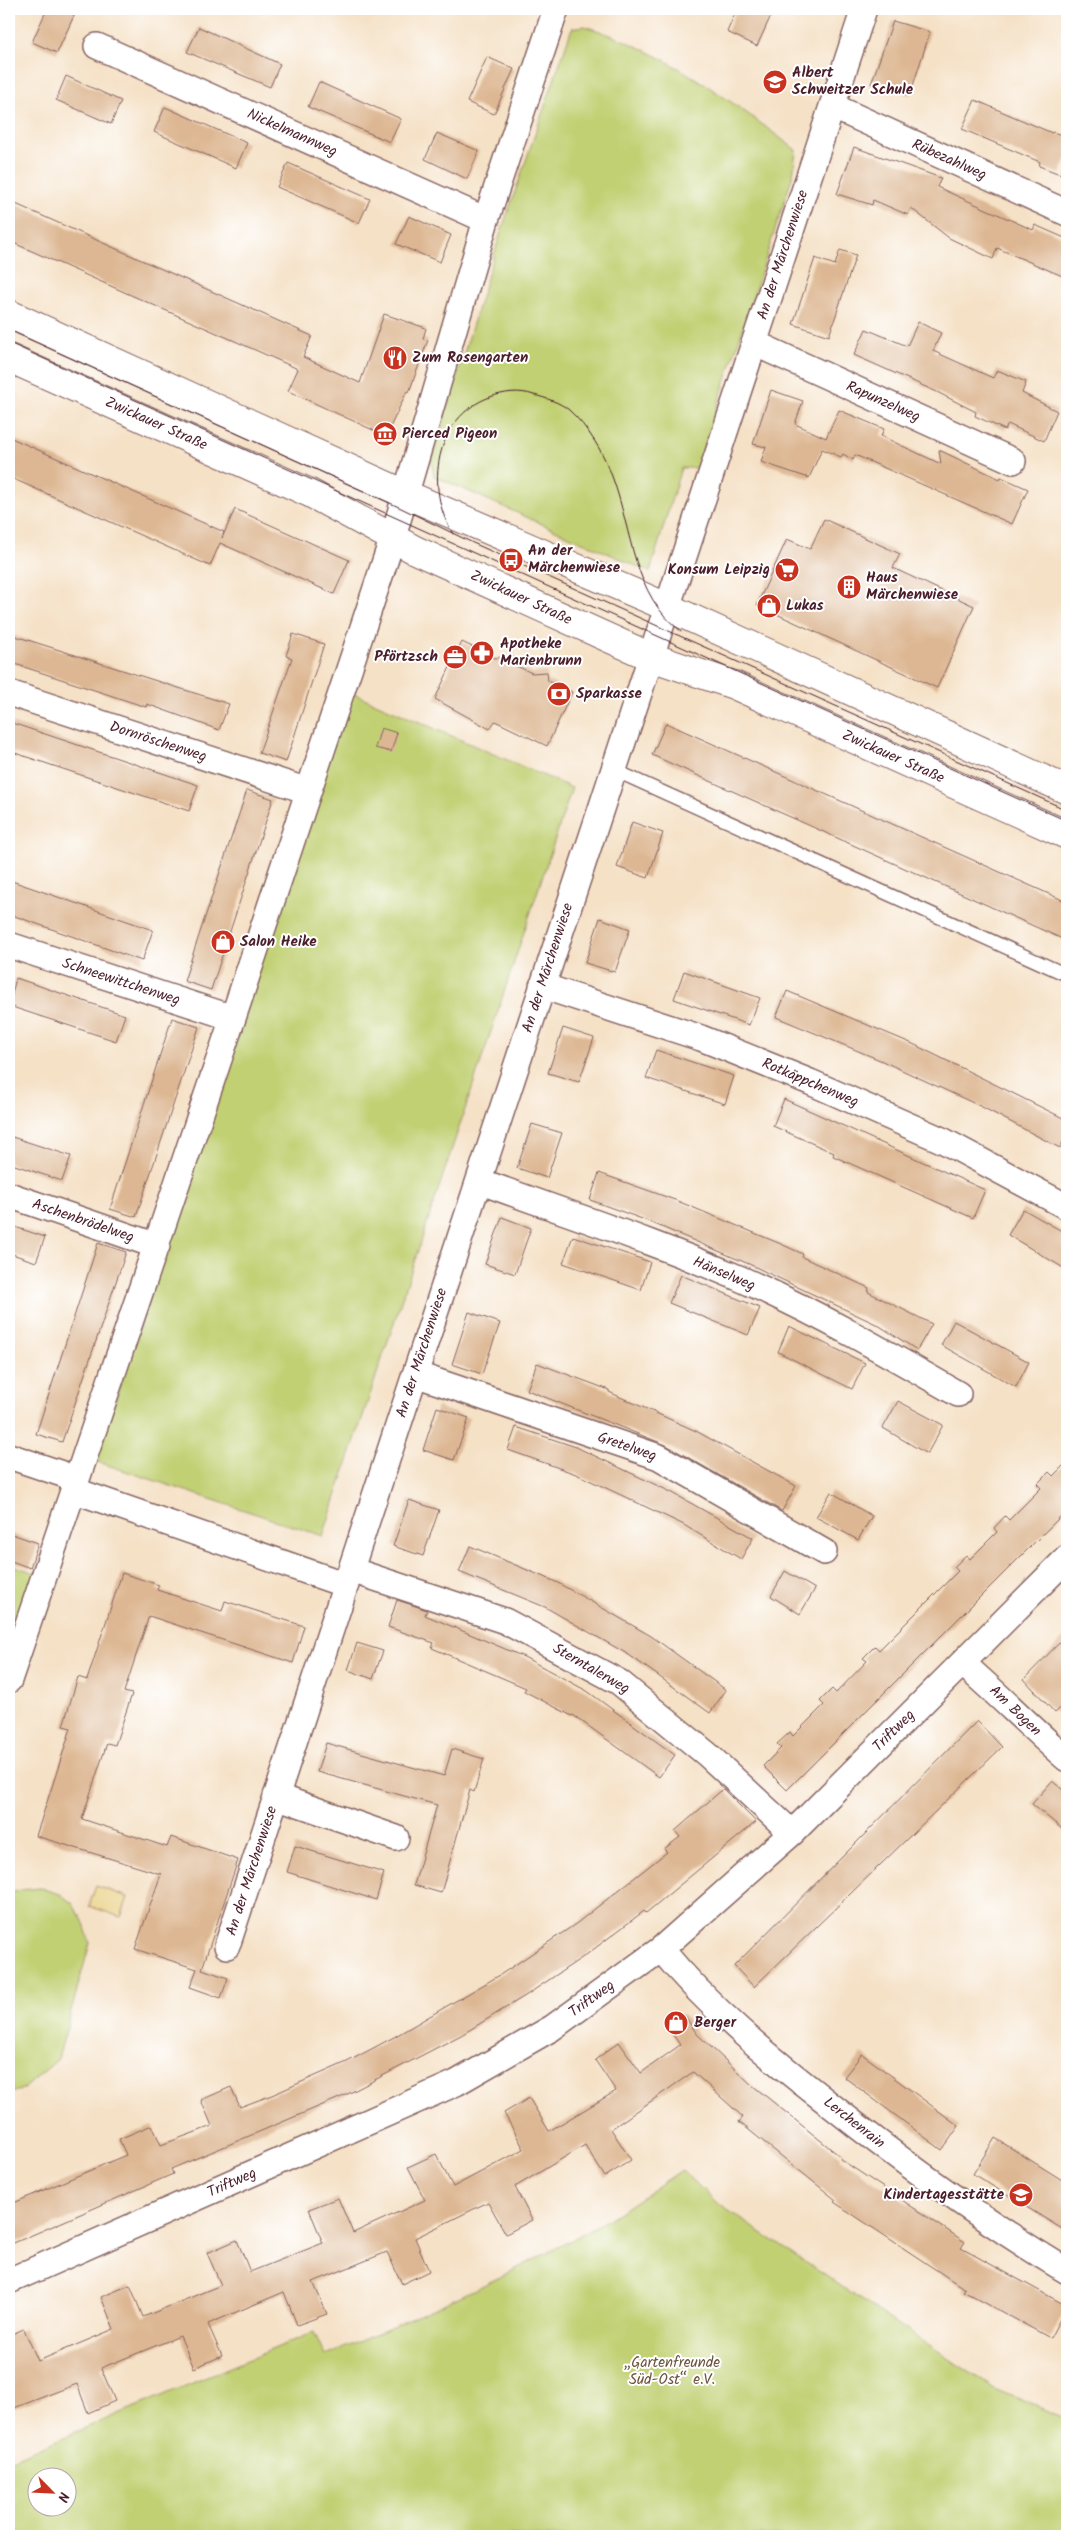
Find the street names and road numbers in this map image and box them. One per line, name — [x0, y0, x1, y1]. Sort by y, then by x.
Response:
street label: Nickelmannweg — [243, 102, 341, 164]
street label: Rübezahlweg — [908, 133, 990, 187]
street label: An der Märchenwiese — [751, 187, 815, 323]
street label: Rapunzelweg — [842, 375, 924, 429]
street label: Zwickauer Straße — [101, 391, 211, 457]
street label: Zwickauer Straße — [466, 564, 576, 632]
street label: Dornröschenweg — [106, 715, 210, 769]
street label: Zwickauer Straße — [838, 724, 948, 790]
street label: An der Märchenwiese — [516, 900, 580, 1036]
street label: Schneewittchenweg — [59, 952, 183, 1012]
street label: Rotkäppchenweg — [758, 1052, 862, 1114]
street label: Aschenbrödelweg — [29, 1192, 137, 1250]
street label: Hänselweg — [689, 1250, 759, 1298]
street label: An der Märchenwiese — [390, 1285, 454, 1421]
street label: Gretelweg — [594, 1426, 660, 1468]
street label: Sterntalerweg — [548, 1637, 634, 1701]
street label: Am Bogen — [983, 1680, 1047, 1742]
street label: Triftweg — [867, 1704, 921, 1758]
street label: An der Märchenwiese — [220, 1803, 284, 1939]
street label: Triftweg — [564, 1974, 620, 2024]
street label: Lerchenrain — [818, 2091, 890, 2155]
street label: Triftweg — [203, 2161, 261, 2205]

